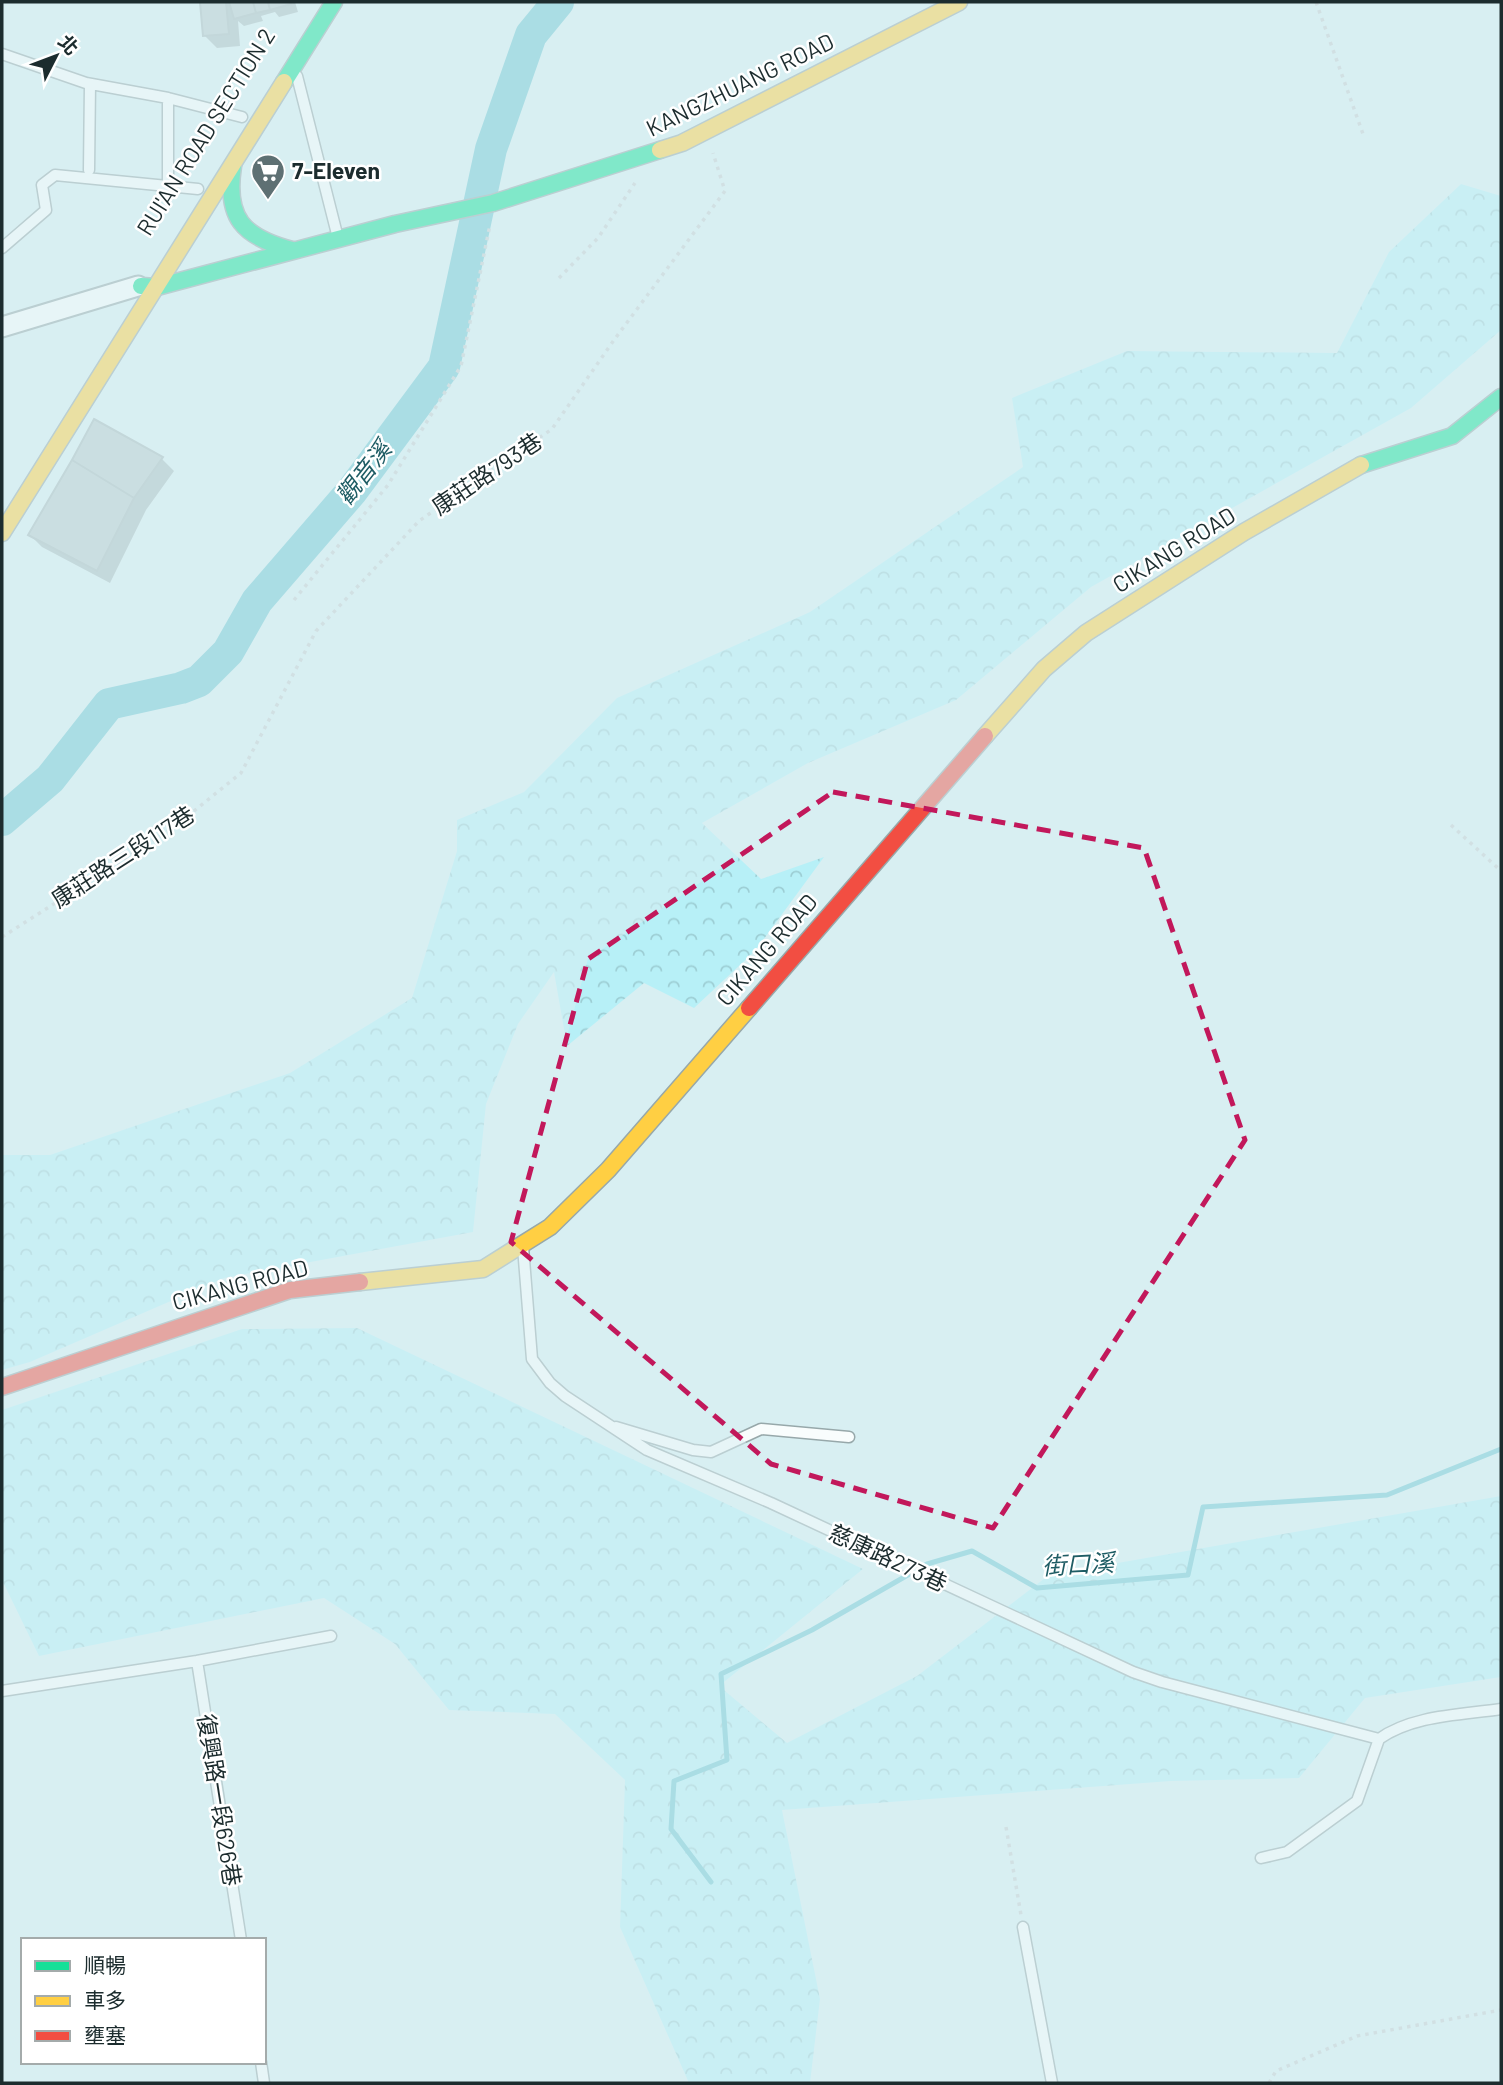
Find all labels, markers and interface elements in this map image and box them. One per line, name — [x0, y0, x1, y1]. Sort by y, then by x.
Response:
north arrow — [21, 21, 91, 91]
street label: RUI'AN ROAD SECTION 2 — [130, 23, 280, 240]
street label: KANGZHUANG ROAD — [641, 26, 838, 142]
text: 北 — [54, 30, 84, 59]
supermarket icon: 7-Eleven — [249, 152, 287, 201]
place label: 7-Eleven — [292, 156, 380, 184]
street label: 康莊路793巷 — [426, 426, 547, 520]
water label: 觀音溪 — [329, 432, 398, 509]
street label: CIKANG ROAD — [1107, 500, 1240, 598]
street label: 康莊路三段117巷 — [46, 799, 199, 913]
street label: CIKANG ROAD — [710, 888, 823, 1011]
street label: CIKANG ROAD — [169, 1252, 311, 1316]
street label: 慈康路273巷 — [825, 1518, 952, 1597]
water label: 街口溪 — [1041, 1547, 1118, 1580]
street label: 復興路一段626巷 — [193, 1712, 247, 1888]
legend — [21, 1938, 266, 2064]
text: 順暢 — [84, 1952, 126, 1977]
text: 車多 — [84, 1987, 126, 2012]
text: 壅塞 — [84, 2022, 126, 2047]

